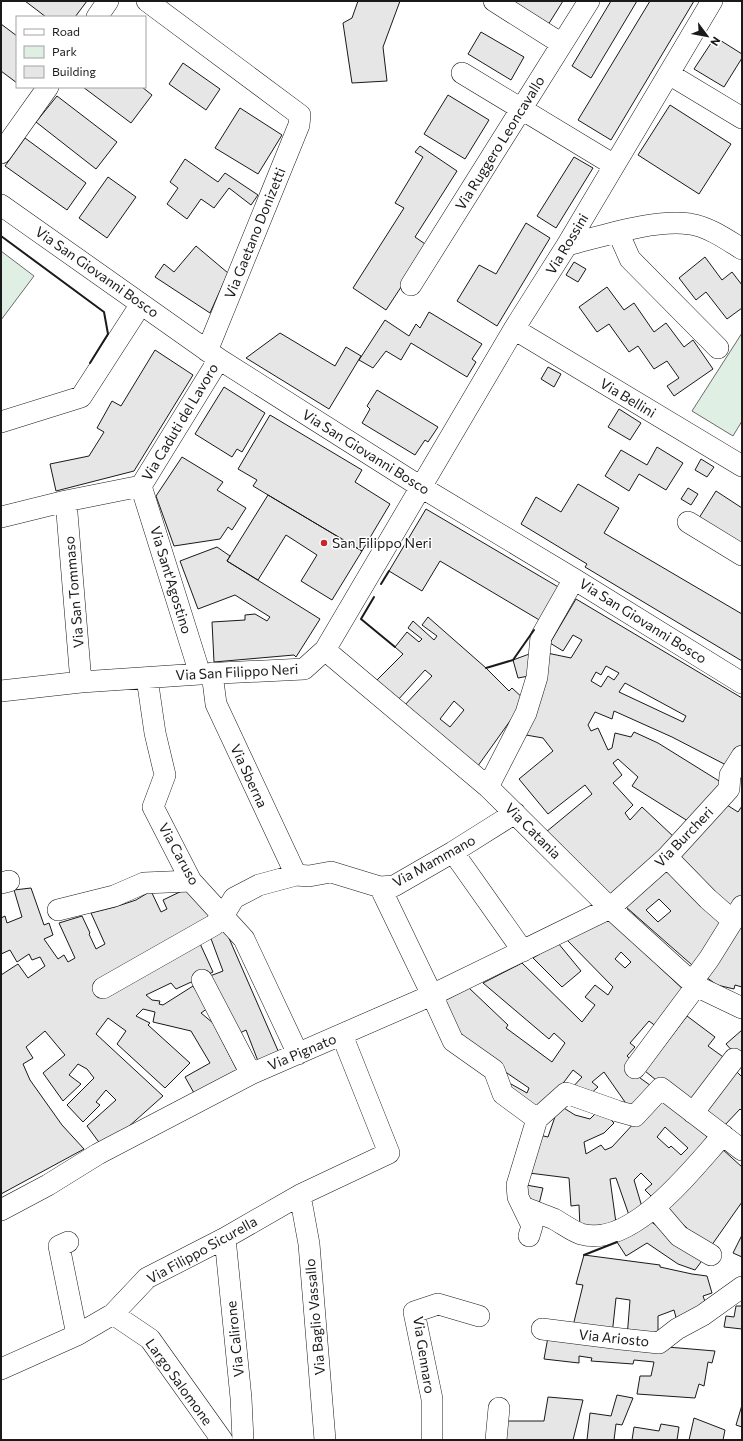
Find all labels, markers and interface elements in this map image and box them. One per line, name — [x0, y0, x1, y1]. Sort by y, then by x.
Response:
legend — [16, 16, 146, 88]
north arrow — [687, 16, 727, 56]
text: Road — [52, 24, 80, 38]
text: N — [708, 35, 724, 49]
text: Park — [52, 44, 78, 58]
text: Building — [52, 64, 96, 78]
street label: Via Ruggero Leoncavallo — [451, 73, 548, 213]
street label: Via Gaetano Donizetti — [220, 165, 289, 301]
street label: Via Rossini — [542, 210, 591, 277]
street label: Via San Giovanni Bosco — [32, 222, 162, 321]
street label: Via Caduti del Lavoro — [138, 360, 221, 484]
street label: Via Bellini — [597, 374, 659, 421]
street label: Via San Giovanni Bosco — [299, 405, 433, 498]
street label: Via Sant'Agostino — [147, 524, 196, 636]
place label: San Filippo Neri — [332, 534, 432, 551]
street label: Via San Tommaso — [60, 535, 87, 649]
marker: San Filippo Neri — [319, 538, 329, 548]
street label: Via San Giovanni Bosco — [576, 574, 710, 667]
street label: Via San Filippo Neri — [175, 660, 299, 683]
street label: Via Sberna — [227, 741, 272, 810]
street label: Via Catania — [502, 799, 565, 862]
street label: Via Burcheri — [651, 803, 716, 870]
street label: Via Caruso — [155, 820, 203, 888]
street label: Via Mammano — [389, 831, 478, 890]
street label: Via Pignato — [265, 1030, 339, 1074]
street label: Via Filippo Sicurella — [144, 1212, 260, 1287]
street label: Via Baglio Vassallo — [301, 1258, 328, 1376]
street label: Via Calirone — [222, 1300, 247, 1378]
street label: Via Gennaro — [410, 1315, 439, 1395]
street label: Via Ariosto — [578, 1325, 650, 1350]
street label: Largo Salomone — [142, 1335, 217, 1428]

